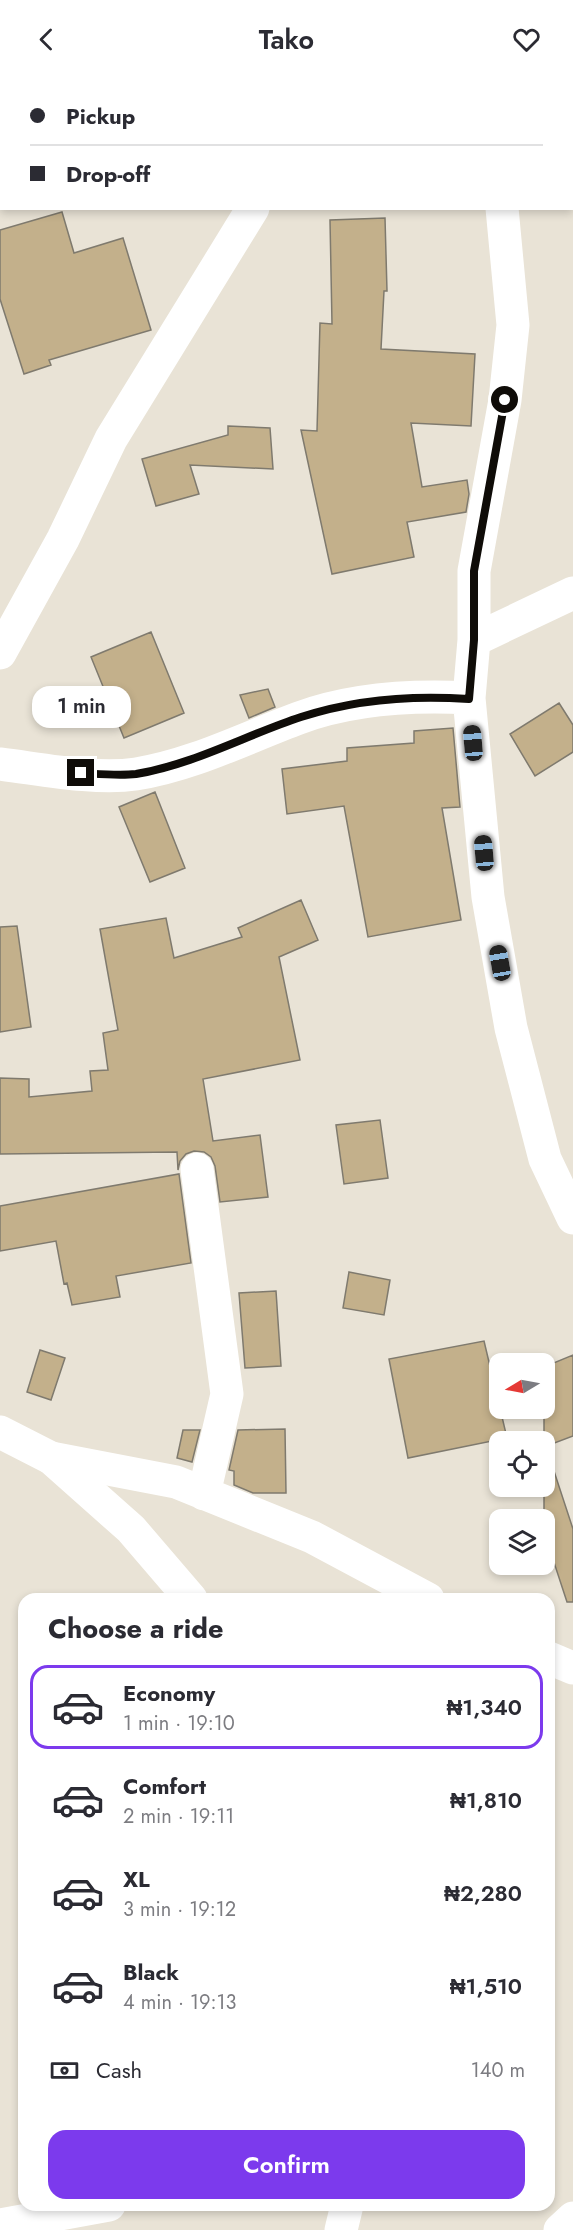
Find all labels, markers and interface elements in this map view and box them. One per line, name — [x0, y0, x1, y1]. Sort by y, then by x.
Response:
text: Tako — [259, 20, 314, 59]
icon: back — [30, 23, 63, 56]
icon: heart — [510, 23, 543, 56]
text: Pickup — [66, 100, 135, 132]
text: Drop-off — [66, 158, 150, 190]
route start — [491, 386, 518, 413]
callout: 1 min — [32, 686, 130, 728]
text: 1 min — [57, 692, 106, 721]
car — [462, 724, 484, 762]
route end — [67, 759, 94, 786]
car — [473, 834, 495, 872]
car — [488, 944, 512, 982]
north arrow — [489, 1353, 555, 1419]
map controls — [489, 1353, 555, 1575]
button: locate — [489, 1431, 555, 1497]
button: layers — [489, 1509, 555, 1575]
text: Choose a ride — [48, 1609, 223, 1648]
text: Economy — [123, 1677, 215, 1709]
icon: car — [51, 1680, 105, 1734]
text: ₦1,340 — [446, 1691, 522, 1723]
text: 1 min · 19:10 — [123, 1709, 235, 1738]
text: Comfort — [123, 1770, 206, 1802]
icon: car — [51, 1773, 105, 1827]
text: ₦1,810 — [450, 1784, 522, 1816]
text: 2 min · 19:11 — [123, 1802, 234, 1831]
text: XL — [123, 1863, 150, 1895]
icon: car — [51, 1866, 105, 1920]
text: ₦2,280 — [444, 1877, 522, 1909]
text: 3 min · 19:12 — [123, 1895, 236, 1924]
text: Black — [123, 1956, 179, 1988]
icon: car — [51, 1959, 105, 2013]
text: ₦1,510 — [450, 1970, 522, 2002]
text: 4 min · 19:13 — [123, 1988, 236, 2017]
icon: cash — [48, 2054, 81, 2087]
text: Cash — [96, 2054, 142, 2086]
text: 140 m — [471, 2056, 525, 2085]
button: Confirm — [48, 2130, 525, 2199]

